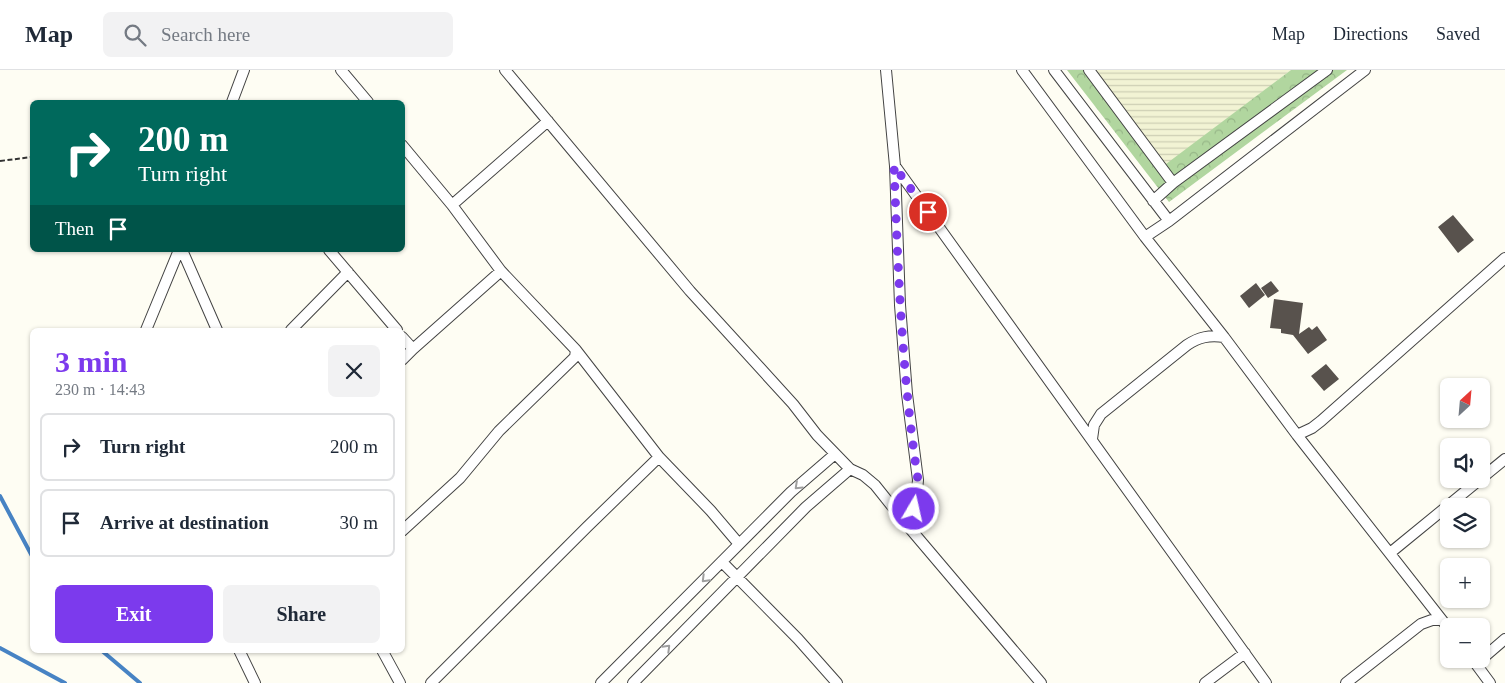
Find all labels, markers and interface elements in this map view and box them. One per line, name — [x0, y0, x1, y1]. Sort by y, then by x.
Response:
search box — [103, 12, 453, 57]
text: Map — [25, 21, 73, 47]
icon: search — [121, 21, 149, 49]
text: Search here — [161, 24, 250, 45]
text: Map — [1272, 24, 1305, 44]
text: Directions — [1333, 24, 1408, 44]
text: Saved — [1436, 24, 1480, 44]
icon: right — [55, 120, 120, 185]
text: 200 m — [138, 120, 228, 159]
text: Turn right — [138, 161, 227, 186]
pin — [907, 191, 949, 233]
icon: arrive — [914, 198, 942, 226]
icon: arrive — [104, 215, 132, 243]
text: Then — [55, 218, 94, 239]
text: 3 min — [55, 345, 128, 378]
button: close — [328, 345, 380, 397]
north arrow — [1440, 378, 1490, 428]
map controls — [1440, 378, 1490, 668]
text: 230 m · 14:43 — [55, 381, 145, 398]
icon: right — [57, 433, 85, 461]
text: Turn right — [100, 436, 185, 457]
text: 200 m — [330, 436, 378, 457]
button: sound — [1440, 438, 1490, 488]
one-way arrow — [794, 480, 803, 489]
position arrow — [887, 482, 939, 534]
button: layers — [1440, 498, 1490, 548]
icon: arrive — [57, 509, 85, 537]
text: Arrive at destination — [100, 512, 269, 533]
text: 30 m — [339, 512, 378, 533]
button: + — [1440, 558, 1490, 608]
one-way arrow — [702, 573, 711, 582]
button: Exit — [55, 585, 213, 643]
button: Share — [223, 585, 380, 643]
button: − — [1440, 618, 1490, 668]
one-way arrow — [662, 645, 671, 654]

